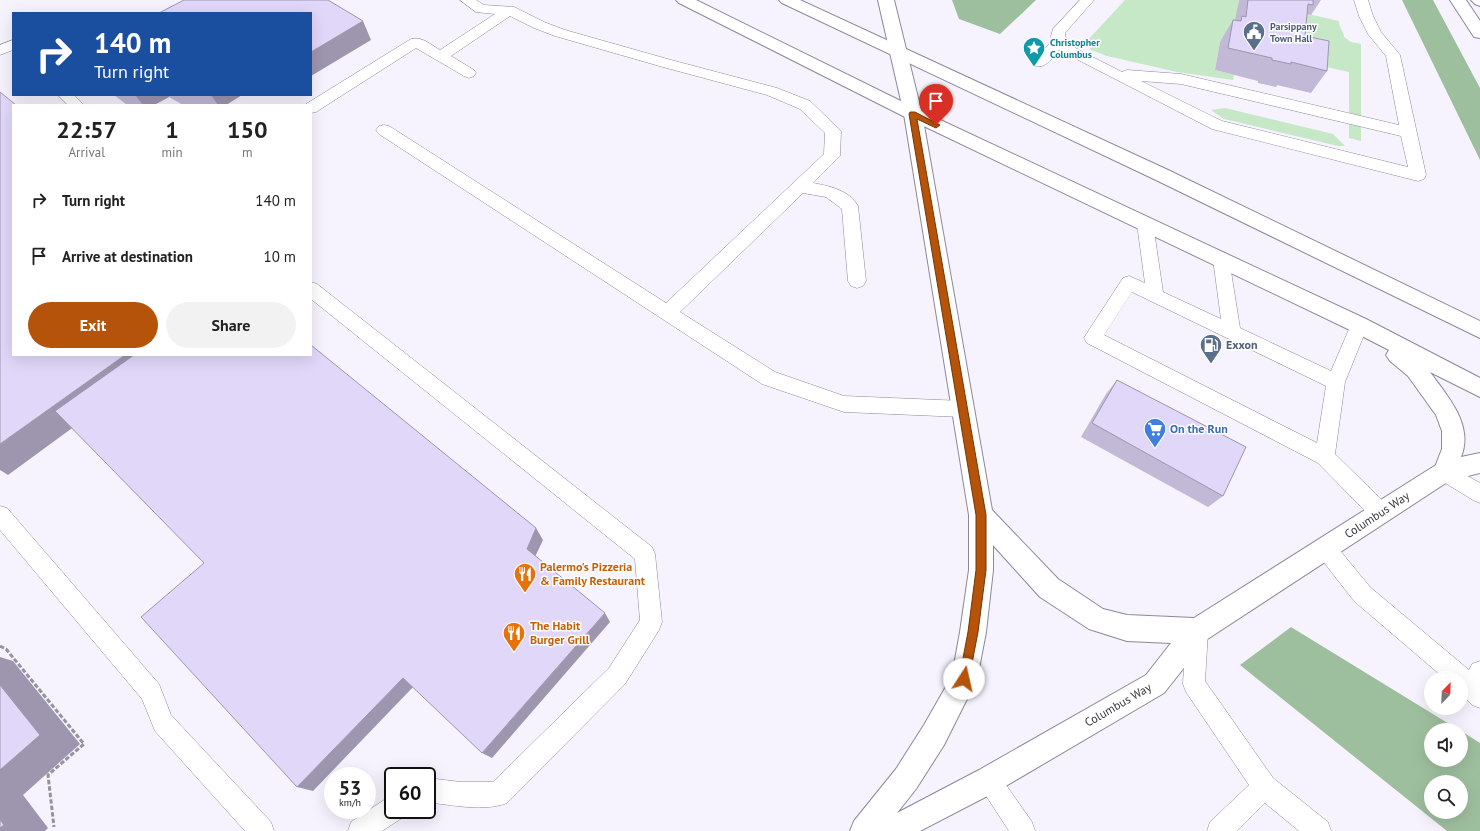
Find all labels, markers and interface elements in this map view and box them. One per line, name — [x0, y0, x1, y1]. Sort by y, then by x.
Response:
public building icon: Parsippany Town Hall — [1241, 19, 1267, 52]
place label: Parsippany Town Hall — [1270, 20, 1317, 45]
text: 140 m — [94, 24, 171, 61]
icon: right — [28, 28, 80, 80]
place icon: Christopher Columbus — [1021, 35, 1047, 68]
place label: Christopher Columbus — [1050, 36, 1100, 61]
text: Turn right — [94, 60, 169, 83]
pin — [919, 84, 953, 125]
icon: arrive — [925, 90, 947, 112]
text: 22:57 — [56, 114, 117, 145]
text: 1 — [165, 114, 179, 145]
text: 150 — [227, 114, 268, 145]
text: Arrival — [69, 144, 105, 161]
text: min — [161, 144, 183, 161]
text: m — [242, 144, 253, 161]
icon: right — [28, 189, 50, 211]
text: Turn right — [62, 191, 125, 210]
text: 140 m — [255, 191, 296, 210]
icon: arrive — [28, 245, 50, 267]
text: Arrive at destination — [62, 247, 193, 266]
text: 10 m — [263, 247, 296, 266]
button: Exit — [28, 302, 158, 348]
button: Share — [166, 302, 296, 348]
fuel station icon: Exxon — [1198, 332, 1224, 365]
place label: Exxon — [1226, 337, 1257, 352]
supermarket icon: On the Run — [1142, 416, 1168, 449]
place label: On the Run — [1170, 421, 1228, 436]
street label: Columbus Way — [1341, 488, 1412, 541]
place label: Palermo's Pizzeria & Family Restaurant — [540, 559, 646, 588]
restaurant icon: Palermo's Pizzeria & Family Restaurant — [512, 561, 538, 594]
place label: The Habit Burger Grill — [530, 618, 590, 647]
restaurant icon: The Habit Burger Grill — [501, 620, 527, 653]
position arrow — [943, 658, 985, 700]
north arrow — [1424, 671, 1468, 715]
map controls — [1424, 671, 1468, 819]
street label: Columbus Way — [1082, 679, 1154, 730]
button: sound — [1424, 723, 1468, 767]
speed limit sign: 60 — [384, 767, 436, 819]
text: 53 — [339, 775, 361, 801]
button: search — [1424, 775, 1468, 819]
text: km/h — [339, 796, 361, 809]

